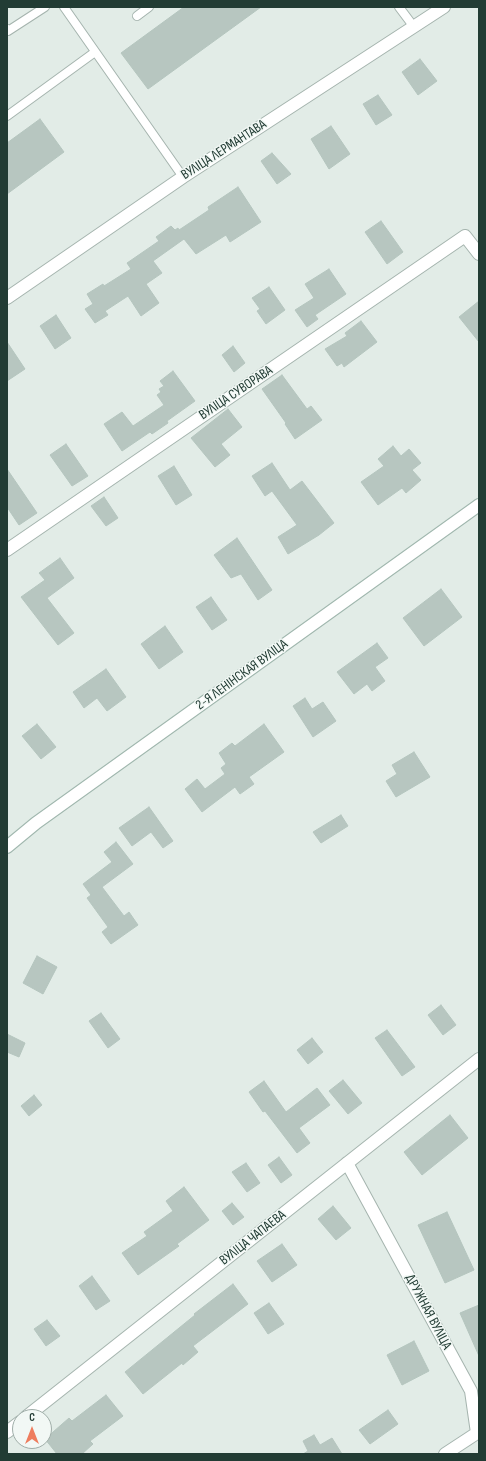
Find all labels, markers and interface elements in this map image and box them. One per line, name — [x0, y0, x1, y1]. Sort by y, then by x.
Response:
street label: ВУЛІЦА ЛЕРМАНТАВА — [178, 116, 270, 184]
street label: ВУЛІЦА СУВОРАВА — [196, 362, 276, 424]
street label: 2-Я ЛЕНІНСКАЯ ВУЛІЦА — [193, 636, 291, 714]
street label: ВУЛІЦА ЧАПАЕВА — [217, 1207, 289, 1269]
street label: ДРУЖНАЯ ВУЛІЦА — [401, 1272, 455, 1352]
north arrow — [12, 1409, 52, 1449]
text: С — [29, 1411, 35, 1424]

